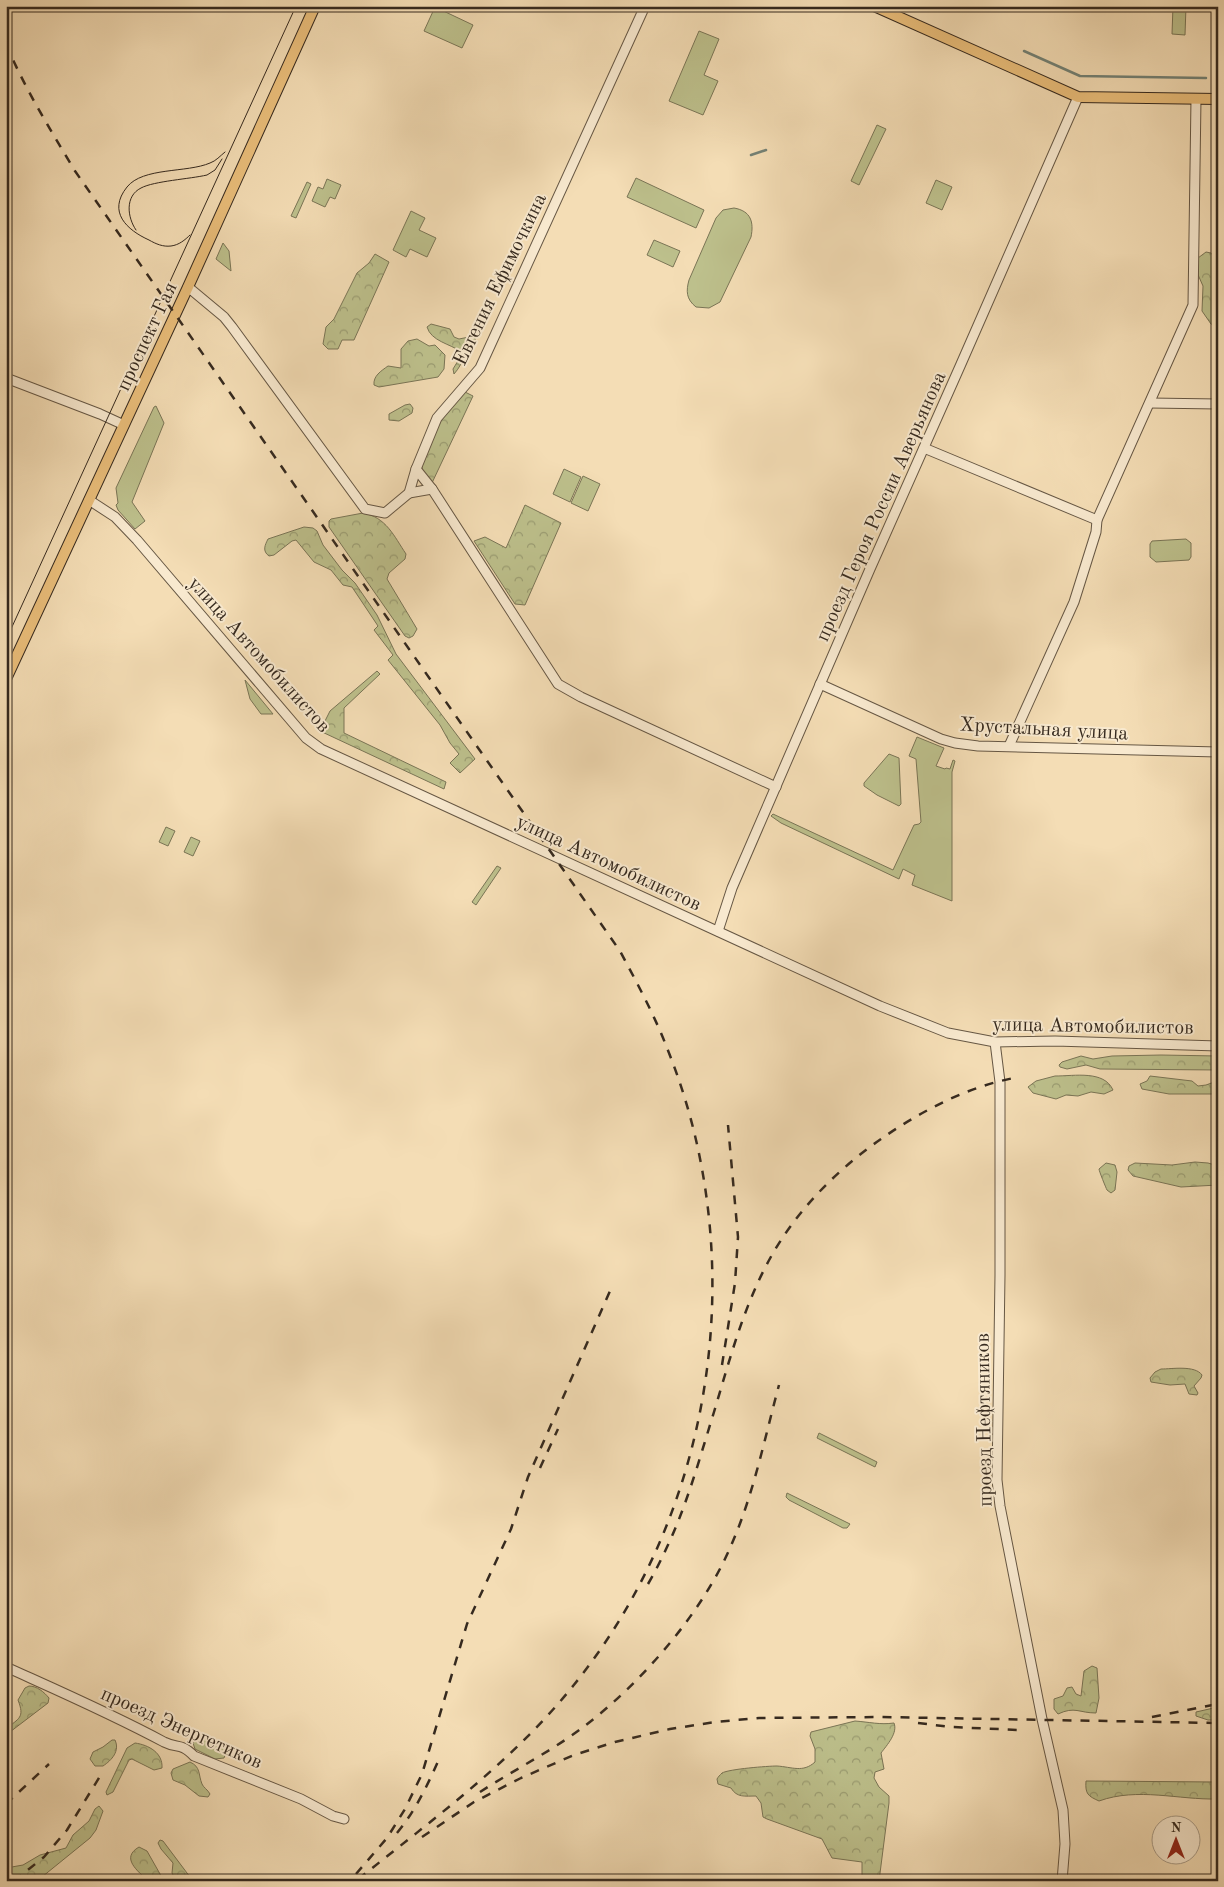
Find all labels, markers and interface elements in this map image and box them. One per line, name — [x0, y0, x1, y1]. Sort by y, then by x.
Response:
street label: Евгения Ефимочкина — [450, 190, 551, 369]
street label: проспект Гая — [114, 279, 182, 394]
street label: проезд Героя России Аверьянова — [813, 369, 951, 645]
street label: улица Автомобилистов — [184, 574, 333, 737]
street label: Хрустальная улица — [959, 716, 1129, 744]
street label: улица Автомобилистов — [513, 812, 704, 915]
street label: улица Автомобилистов — [992, 1015, 1194, 1039]
street label: проезд Нефтяников — [973, 1333, 997, 1507]
street label: проезд Энергетиков — [97, 1684, 265, 1773]
north arrow — [1152, 1814, 1202, 1864]
text: N — [1171, 1821, 1182, 1835]

